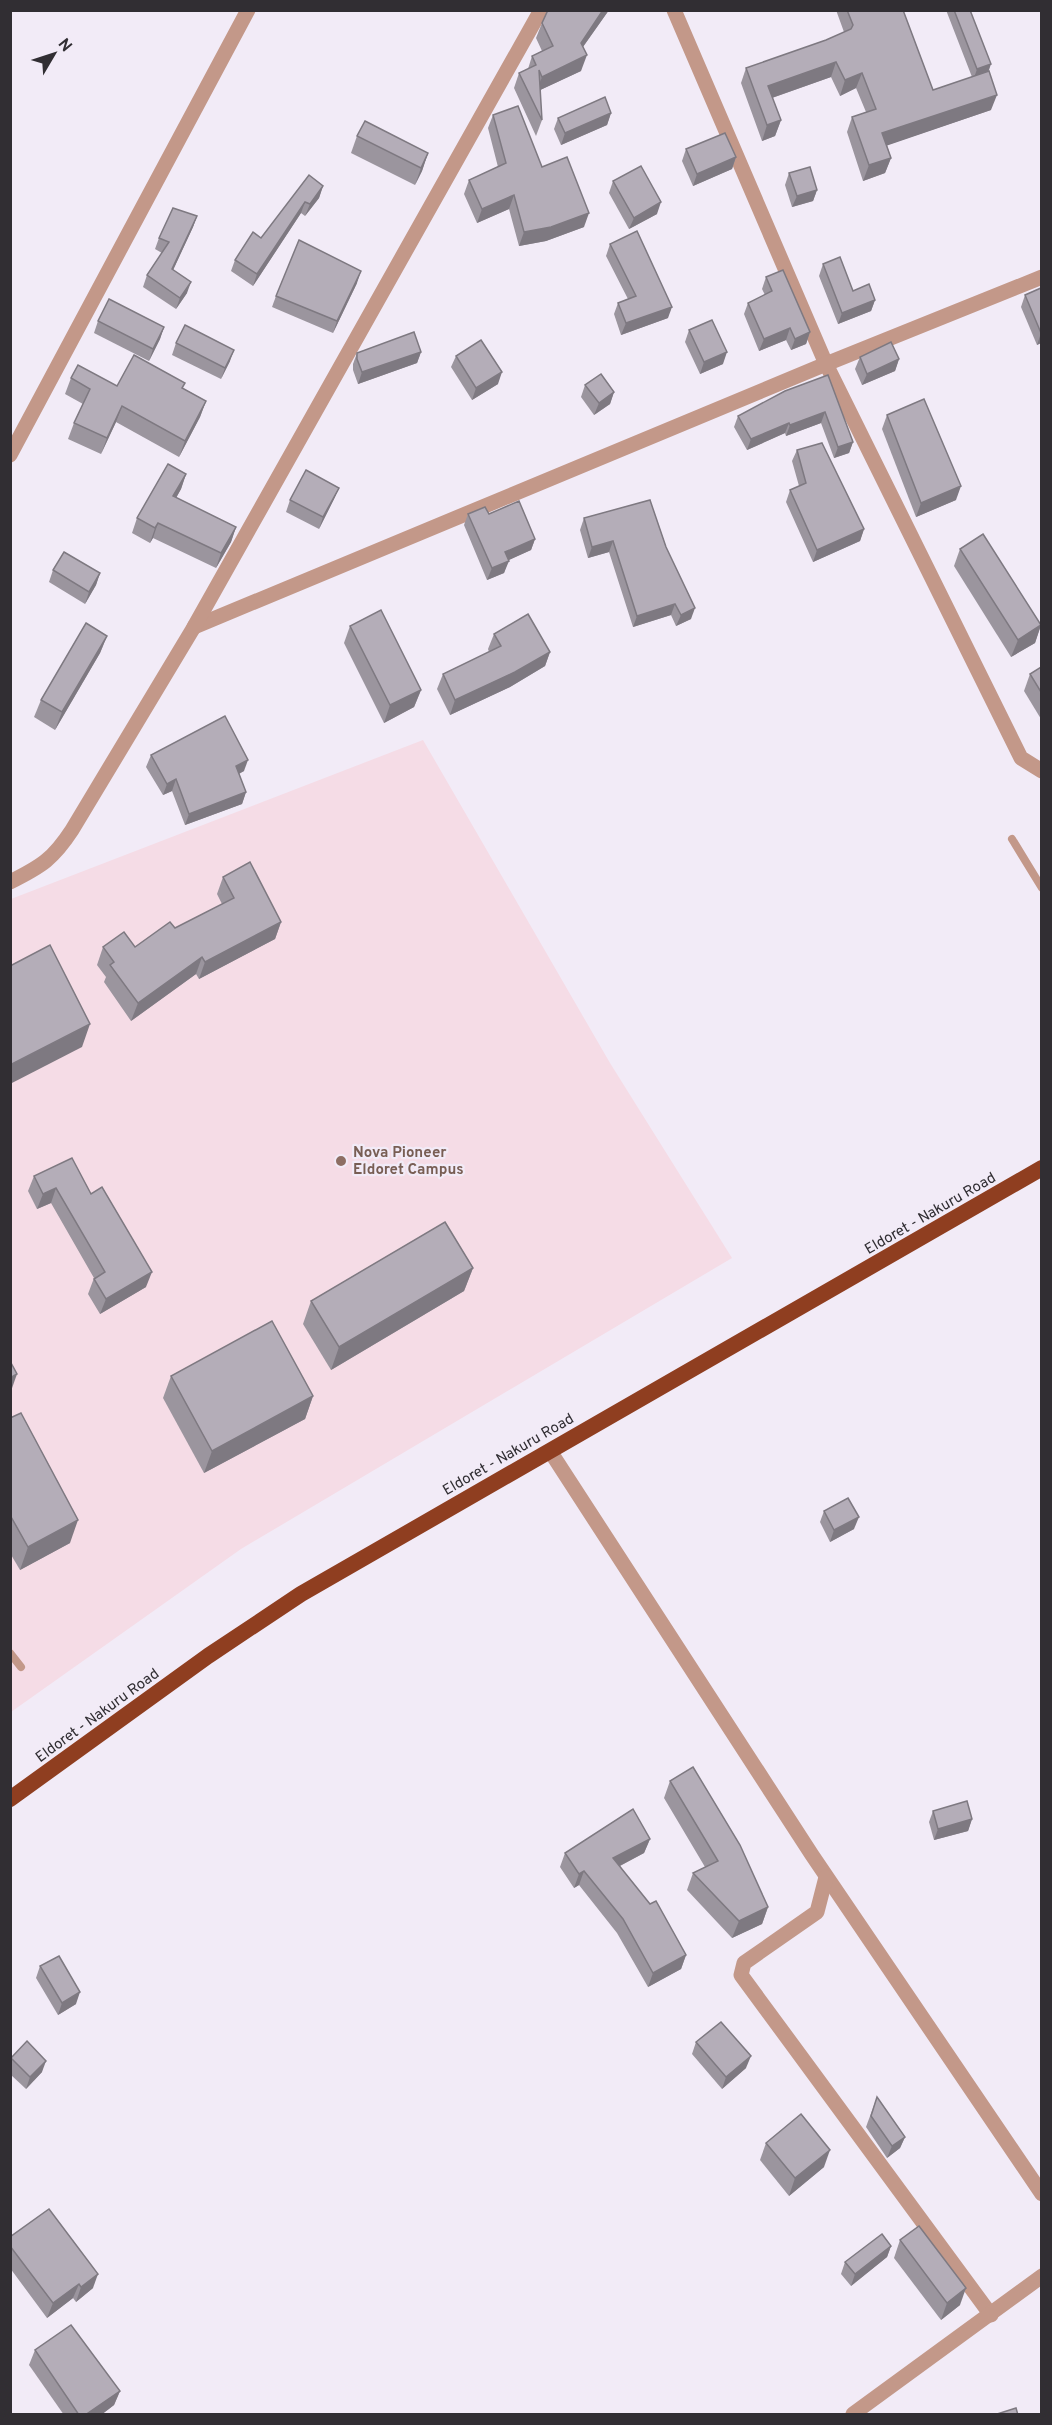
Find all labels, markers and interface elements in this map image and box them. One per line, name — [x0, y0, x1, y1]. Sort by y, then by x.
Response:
north arrow — [24, 24, 84, 84]
text: N — [53, 35, 75, 57]
place label: Nova Pioneer Eldoret Campus — [353, 1144, 464, 1180]
marker: Nova Pioneer Eldoret Campus — [334, 1154, 348, 1168]
street label: Eldoret - Nakuru Road — [862, 1169, 1000, 1260]
street label: Eldoret - Nakuru Road — [440, 1410, 578, 1501]
street label: Eldoret - Nakuru Road — [32, 1665, 164, 1768]

